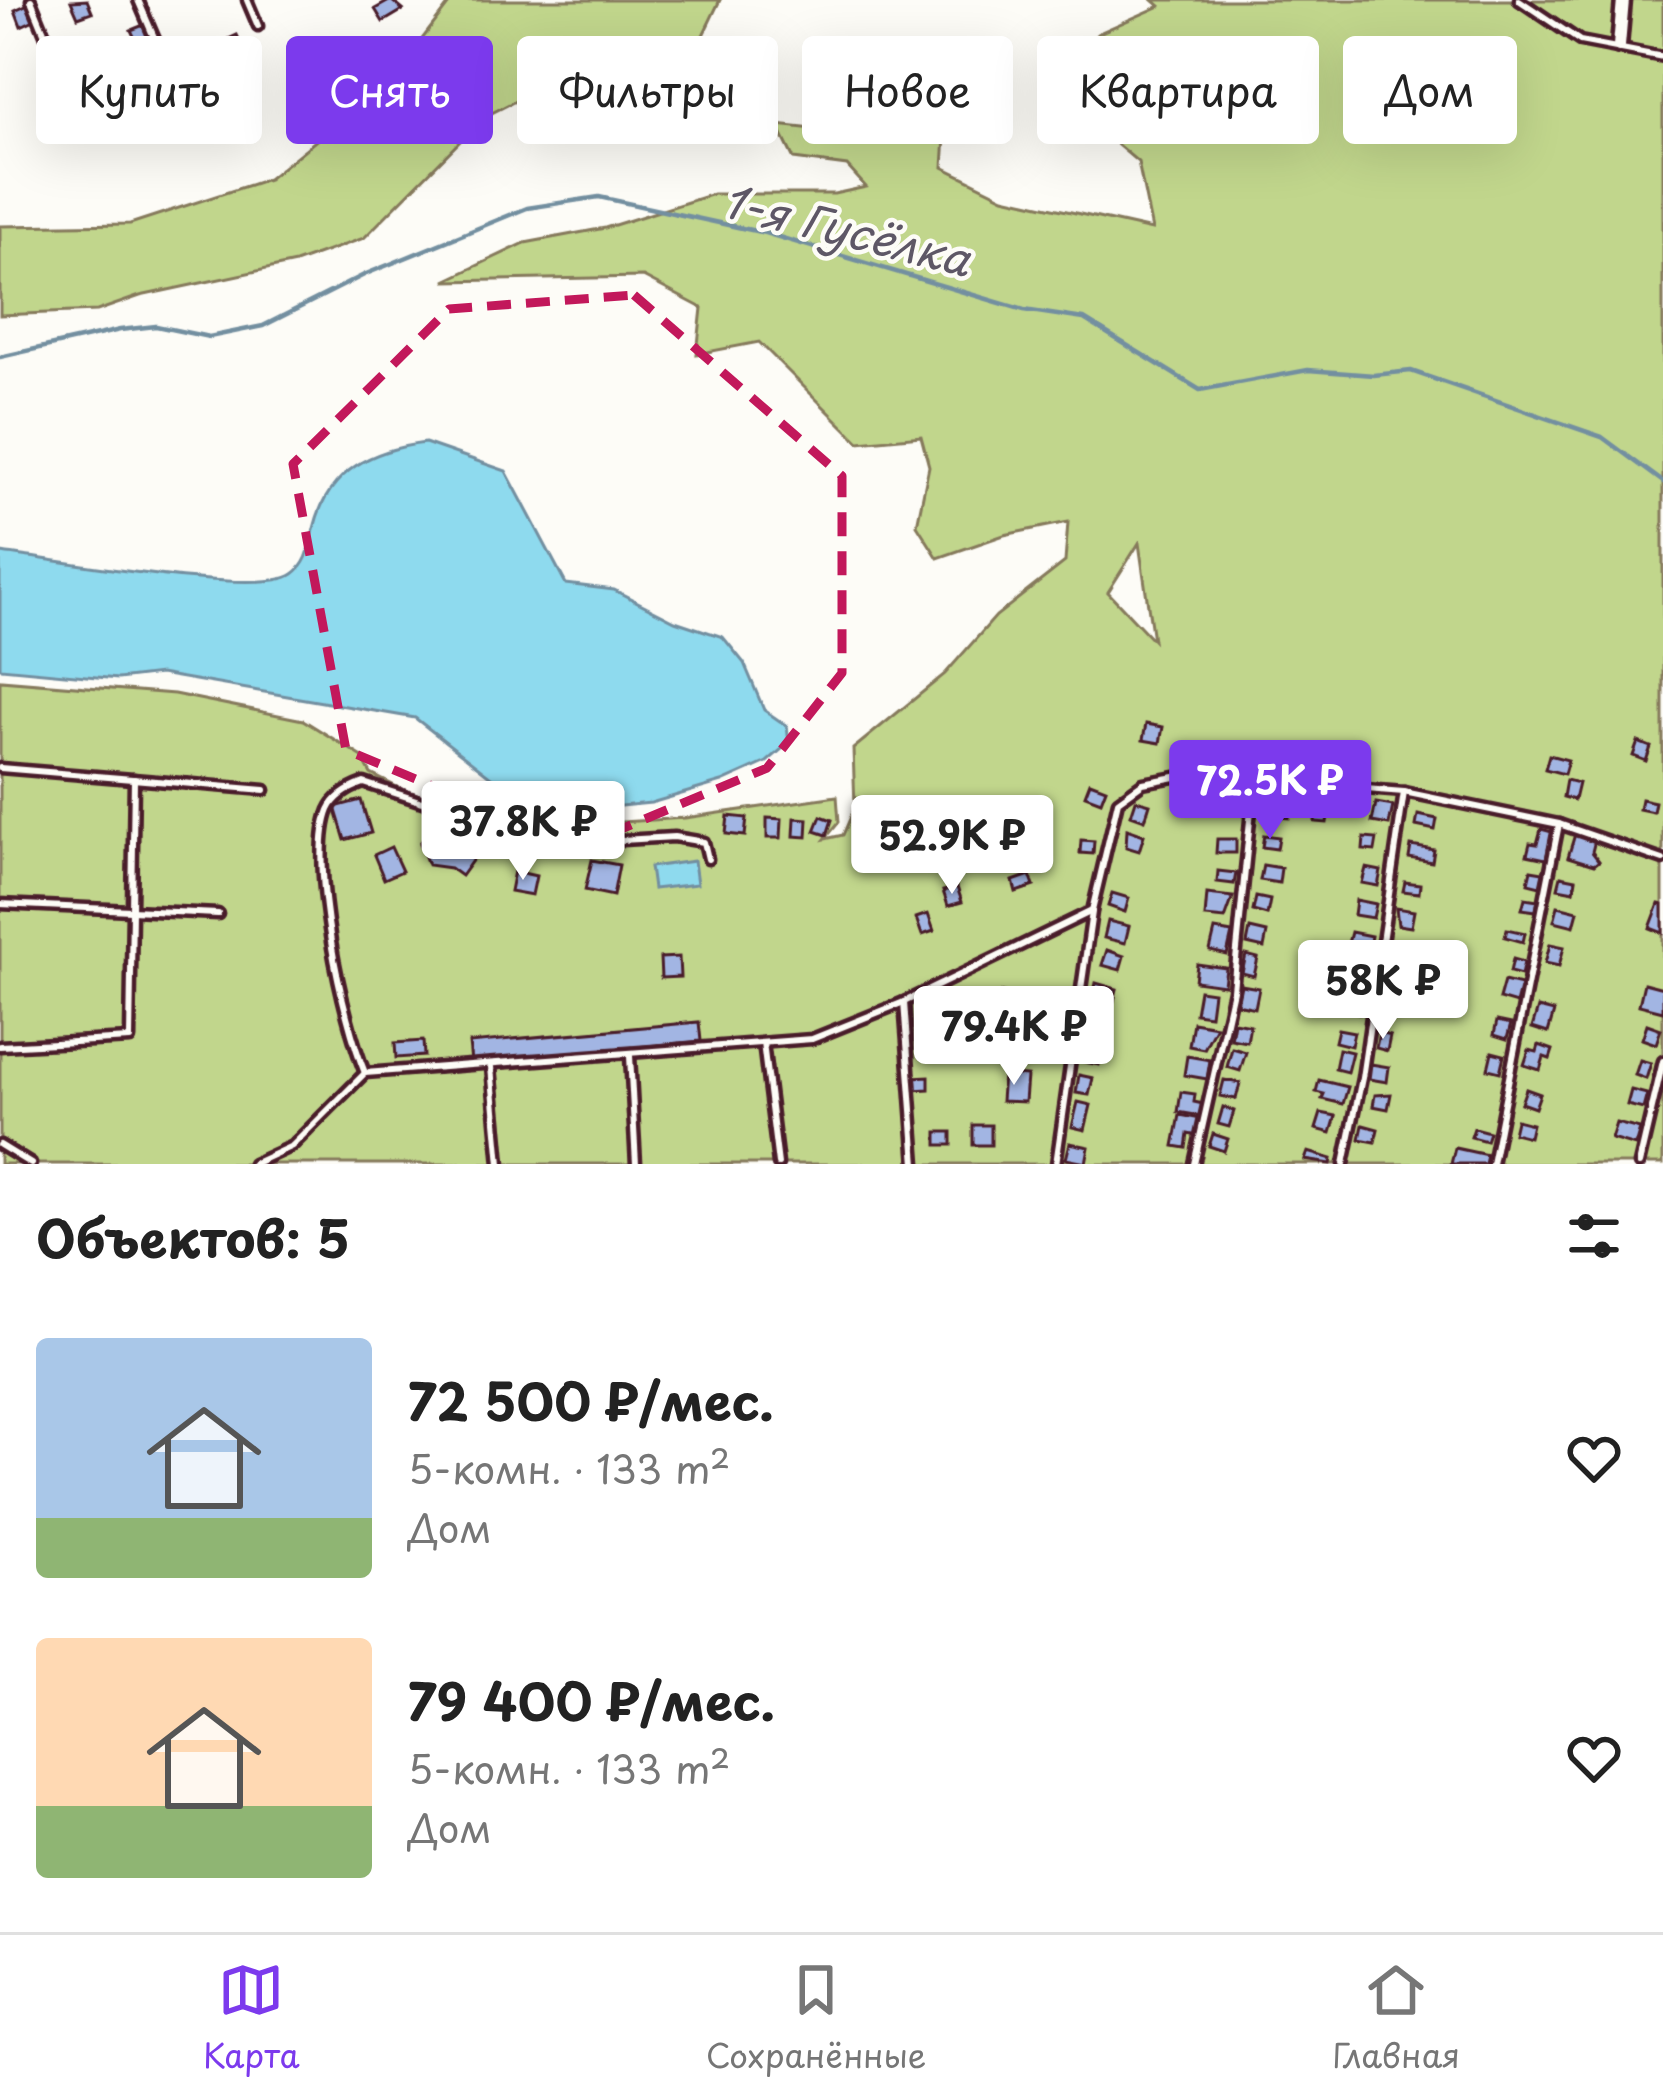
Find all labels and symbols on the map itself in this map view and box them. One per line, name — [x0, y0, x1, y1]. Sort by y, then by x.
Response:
water label: 1-я Гусёлка — [716, 164, 979, 292]
pin: 72.5K ₽ — [1159, 740, 1381, 842]
pin: 37.8K ₽ — [412, 781, 634, 883]
pin: 52.9K ₽ — [841, 795, 1063, 897]
pin: 58K ₽ — [1299, 940, 1467, 1042]
pin: 79.4K ₽ — [903, 986, 1125, 1088]

